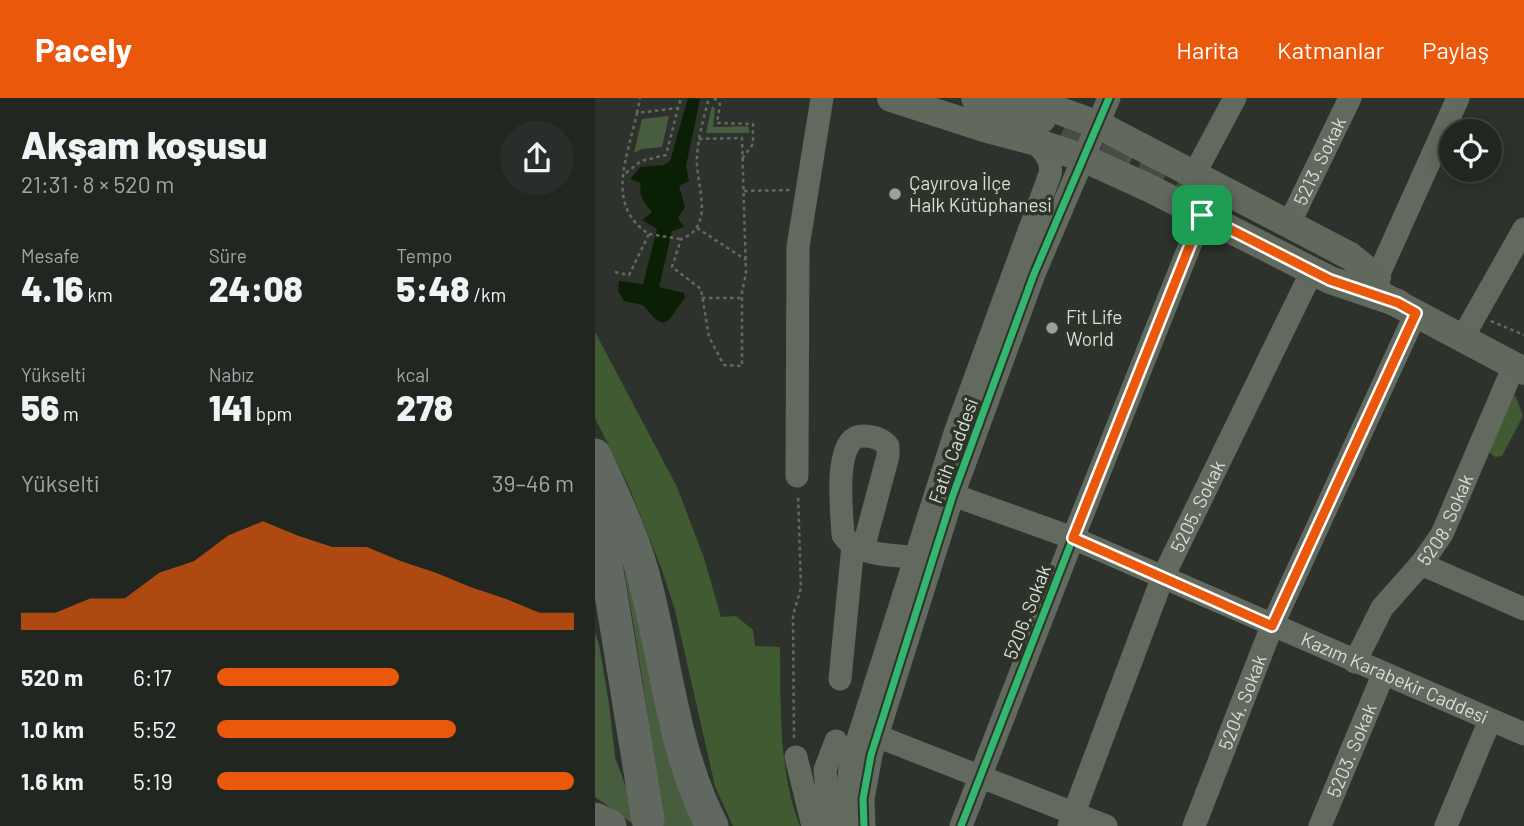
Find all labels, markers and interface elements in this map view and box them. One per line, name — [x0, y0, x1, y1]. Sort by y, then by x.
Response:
text: Pacely — [35, 29, 132, 69]
text: Harita — [1176, 35, 1239, 64]
text: Katmanlar — [1277, 35, 1384, 64]
text: Paylaş — [1422, 35, 1489, 64]
street label: 5213. Sokak — [1288, 113, 1350, 209]
map controls — [1439, 119, 1502, 182]
button: locate — [1439, 119, 1502, 182]
text: Akşam koşusu — [21, 121, 267, 167]
button: share — [500, 121, 574, 195]
text: 21:31 · 8 × 520 m — [21, 170, 174, 198]
place label: Çayırova İlçe Halk Kütüphanesi — [909, 171, 1052, 216]
pin — [1172, 185, 1232, 245]
marker: Çayırova İlçe Halk Kütüphanesi — [887, 186, 903, 202]
icon: arrive — [1183, 196, 1221, 234]
text: Mesafe — [21, 244, 79, 267]
text: Süre — [209, 244, 247, 267]
text: Tempo — [396, 244, 452, 267]
text: 4.16 — [21, 267, 84, 309]
text: 24:08 — [209, 267, 303, 309]
text: 5:48 — [396, 267, 470, 309]
text: km — [84, 283, 113, 306]
text: /km — [470, 283, 506, 306]
place label: Fit Life World — [1066, 305, 1122, 350]
marker: Fit Life World — [1044, 320, 1060, 336]
text: Yükselti — [21, 363, 86, 386]
text: Nabız — [209, 363, 254, 386]
text: kcal — [396, 363, 429, 386]
text: 56 — [21, 386, 59, 428]
text: 141 — [209, 386, 252, 428]
text: 278 — [396, 386, 453, 428]
street label: Fatih Caddesi — [923, 395, 982, 506]
text: m — [59, 402, 79, 425]
text: bpm — [252, 402, 292, 425]
street label: 5205. Sokak — [1165, 456, 1229, 556]
text: Yükselti — [21, 469, 99, 497]
text: 39–46 m — [492, 469, 574, 497]
street label: 5208. Sokak — [1412, 470, 1477, 570]
street label: 5206. Sokak — [998, 561, 1055, 662]
street label: Kazım Karabekir Caddesi — [1298, 627, 1491, 728]
street label: 5204. Sokak — [1213, 651, 1271, 753]
text: 520 m — [21, 663, 83, 691]
text: 6:17 — [133, 663, 172, 691]
street label: 5203. Sokak — [1321, 700, 1381, 801]
text: 1.0 km — [21, 715, 84, 743]
text: 5:52 — [133, 715, 177, 743]
text: 1.6 km — [21, 767, 84, 795]
text: 5:19 — [133, 767, 173, 795]

